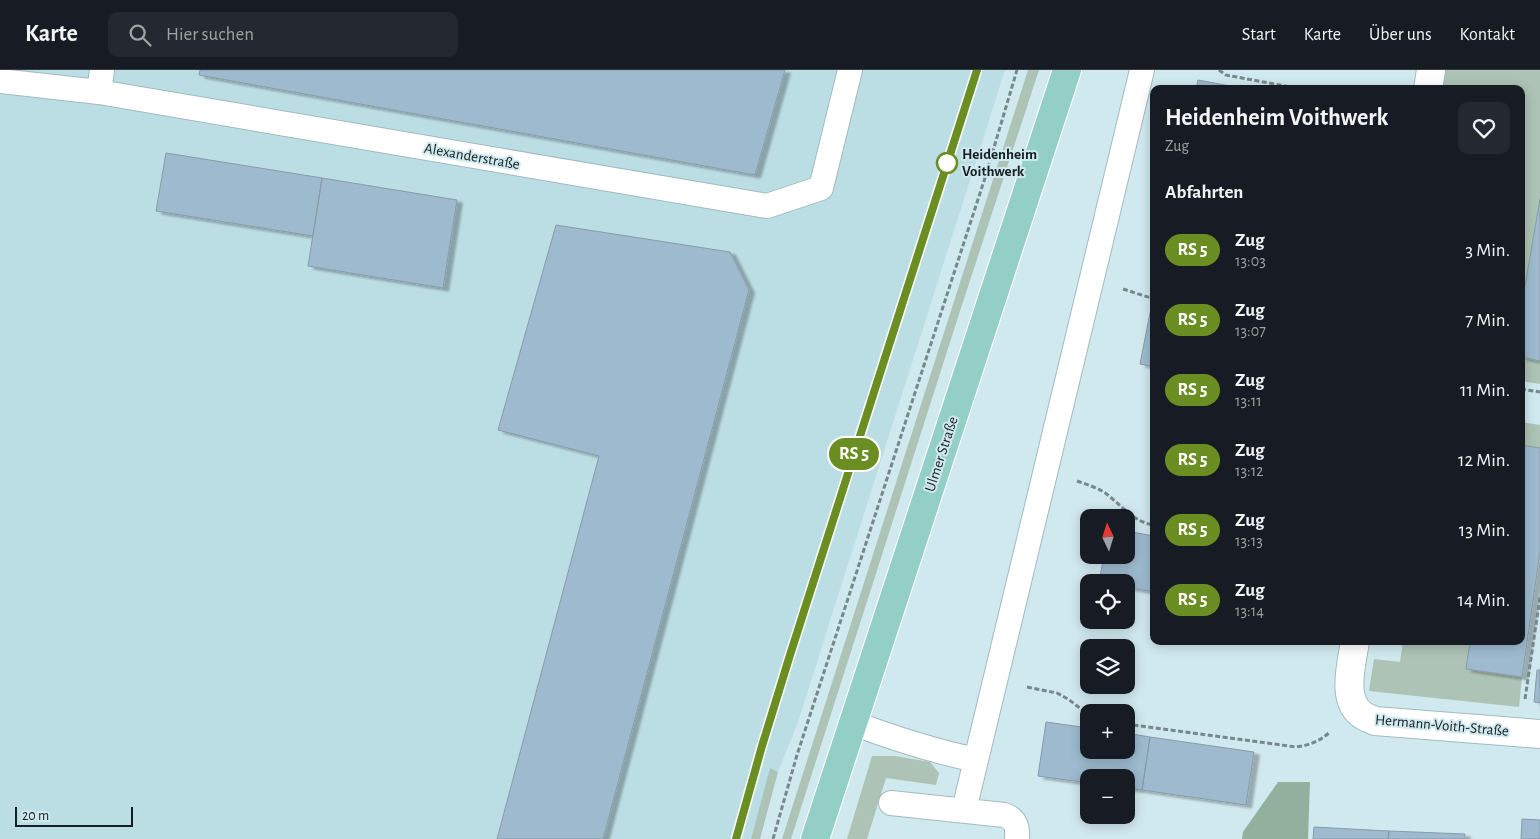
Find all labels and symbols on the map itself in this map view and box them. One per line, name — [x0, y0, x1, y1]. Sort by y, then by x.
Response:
street label: Alexanderstraße — [423, 141, 521, 172]
place label: Heidenheim Voithwerk — [962, 147, 1037, 179]
marker: Heidenheim Voithwerk — [936, 152, 958, 174]
street label: Ulmer Straße — [922, 415, 961, 494]
line badge: RS 5 — [819, 438, 889, 470]
north arrow — [1080, 509, 1135, 564]
street label: Hermann-Voith-Straße — [1375, 712, 1509, 739]
scale bar — [15, 804, 132, 827]

